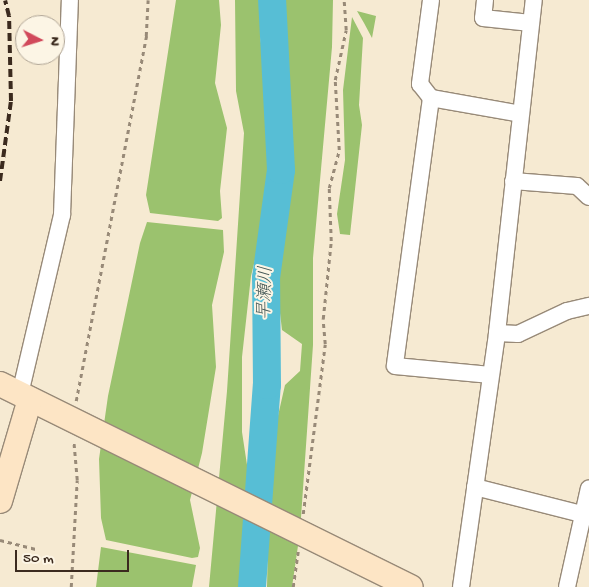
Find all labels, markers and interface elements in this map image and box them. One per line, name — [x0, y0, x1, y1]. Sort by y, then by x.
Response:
north arrow — [15, 15, 65, 65]
text: N — [46, 36, 63, 47]
water label: 早瀬川 — [255, 266, 279, 320]
scale bar — [18, 540, 131, 572]
text: 50 m — [23, 550, 54, 568]

